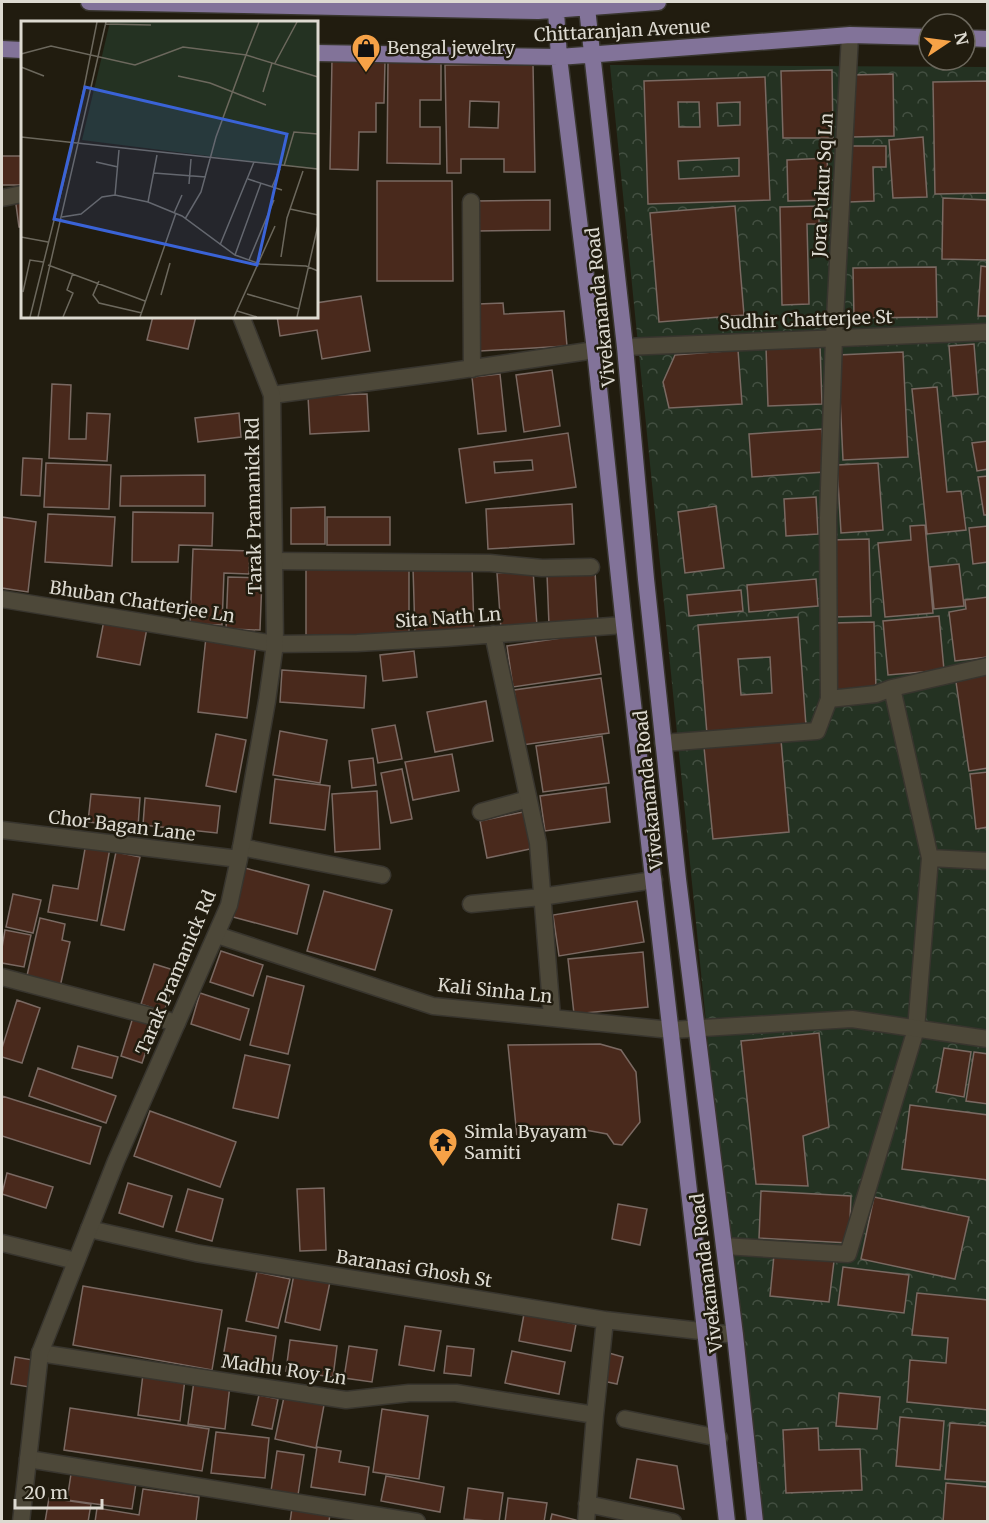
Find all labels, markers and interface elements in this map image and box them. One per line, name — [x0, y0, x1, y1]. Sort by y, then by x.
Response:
north arrow — [917, 12, 977, 72]
street label: Chittaranjan Avenue — [533, 14, 711, 47]
inset map — [21, 21, 318, 318]
text: N — [950, 30, 973, 47]
shop icon: Bengal jewelry — [350, 32, 382, 74]
place label: Bengal jewelry — [387, 36, 516, 59]
street label: Jora Pukur Sq Ln — [807, 112, 838, 259]
street label: Vivekananda Road — [581, 226, 620, 389]
street label: Sudhir Chatterjee St — [719, 305, 893, 334]
street label: Tarak Pramanick Rd — [240, 417, 267, 595]
street label: Bhuban Chatterjee Ln — [48, 575, 237, 628]
street label: Sita Nath Ln — [394, 602, 502, 633]
street label: Vivekananda Road — [629, 709, 668, 872]
street label: Chor Bagan Lane — [47, 805, 197, 846]
street label: Tarak Pramanick Rd — [130, 887, 221, 1059]
street label: Kali Sinha Ln — [437, 973, 554, 1008]
place label: Simla Byayam Samiti — [464, 1120, 587, 1164]
temple icon: Simla Byayam Samiti — [427, 1126, 459, 1168]
street label: Vivekananda Road — [685, 1192, 728, 1355]
street label: Baranasi Ghosh St — [334, 1245, 494, 1292]
street label: Madhu Roy Ln — [220, 1349, 348, 1390]
scale bar — [15, 1472, 102, 1510]
text: 20 m — [24, 1481, 68, 1504]

